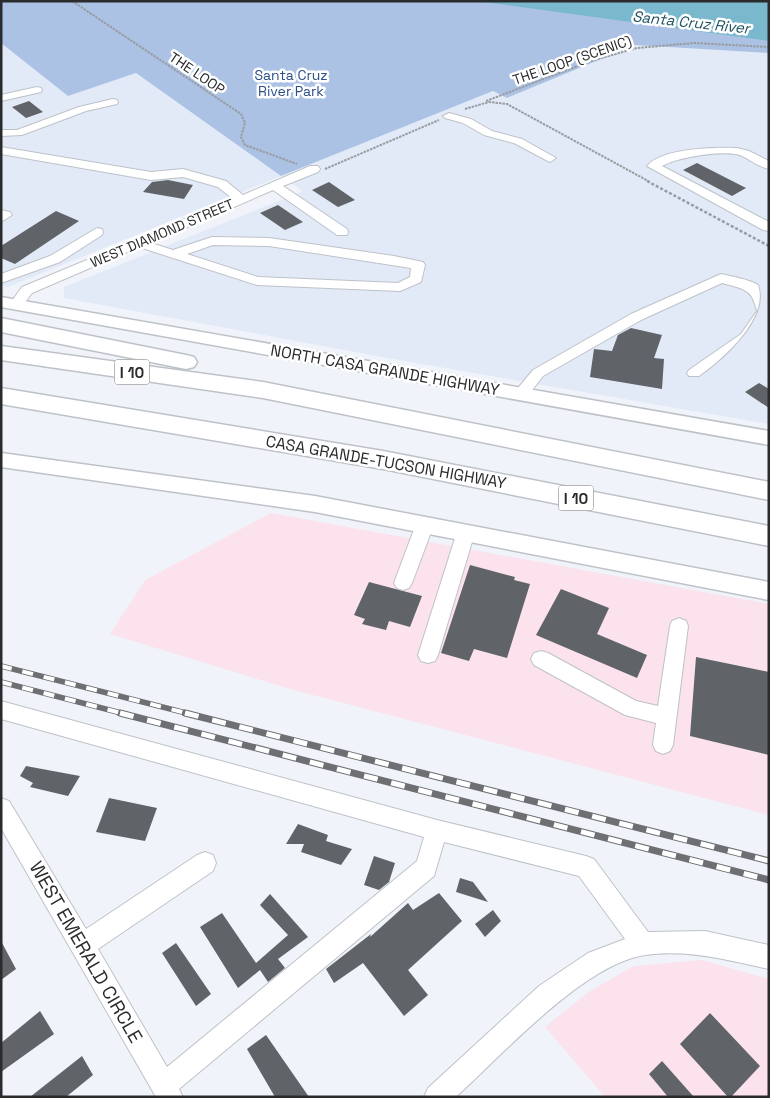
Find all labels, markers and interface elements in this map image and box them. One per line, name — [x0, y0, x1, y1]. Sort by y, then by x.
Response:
water label: Santa Cruz River — [631, 6, 752, 38]
street label: THE LOOP (SCENIC) — [510, 31, 634, 89]
street label: THE LOOP — [166, 48, 228, 98]
park label: Santa Cruz River Park — [254, 66, 328, 100]
street label: WEST DIAMOND STREET — [88, 195, 236, 271]
street label: NORTH CASA GRANDE HIGHWAY — [269, 340, 501, 401]
road number: I 10 — [114, 360, 150, 384]
street label: CASA GRANDE-TUCSON HIGHWAY — [264, 430, 508, 494]
road number: I 10 — [558, 486, 594, 510]
street label: WEST EMERALD CIRCLE — [24, 857, 148, 1047]

